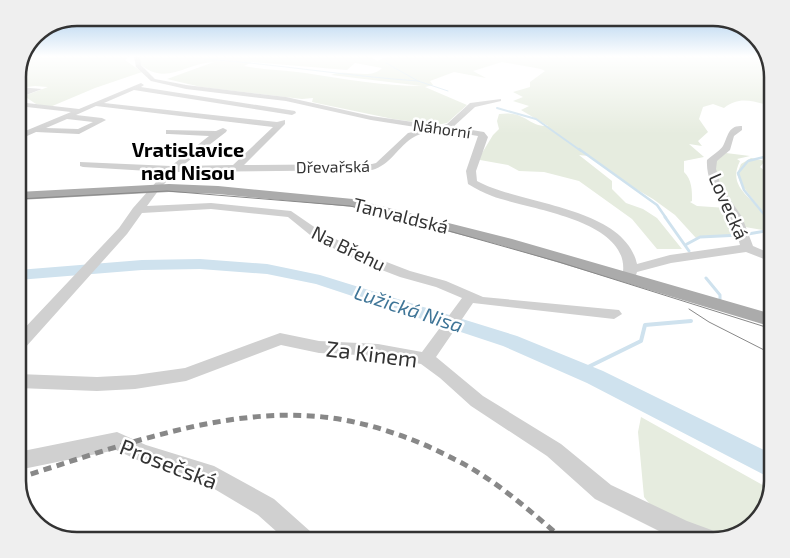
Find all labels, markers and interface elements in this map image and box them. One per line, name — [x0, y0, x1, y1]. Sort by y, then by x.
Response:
street label: Náhorní — [412, 115, 473, 142]
district label: Vratislavice nad Nisou — [132, 137, 244, 184]
street label: Dřevařská — [296, 156, 370, 176]
street label: Lovecká — [704, 169, 754, 243]
street label: Tanvaldská — [351, 192, 451, 238]
street label: Na Břehu — [308, 220, 390, 276]
water label: Lužická Nisa — [352, 279, 466, 337]
street label: Za Kinem — [325, 335, 419, 371]
street label: Prosečská — [117, 433, 221, 493]

